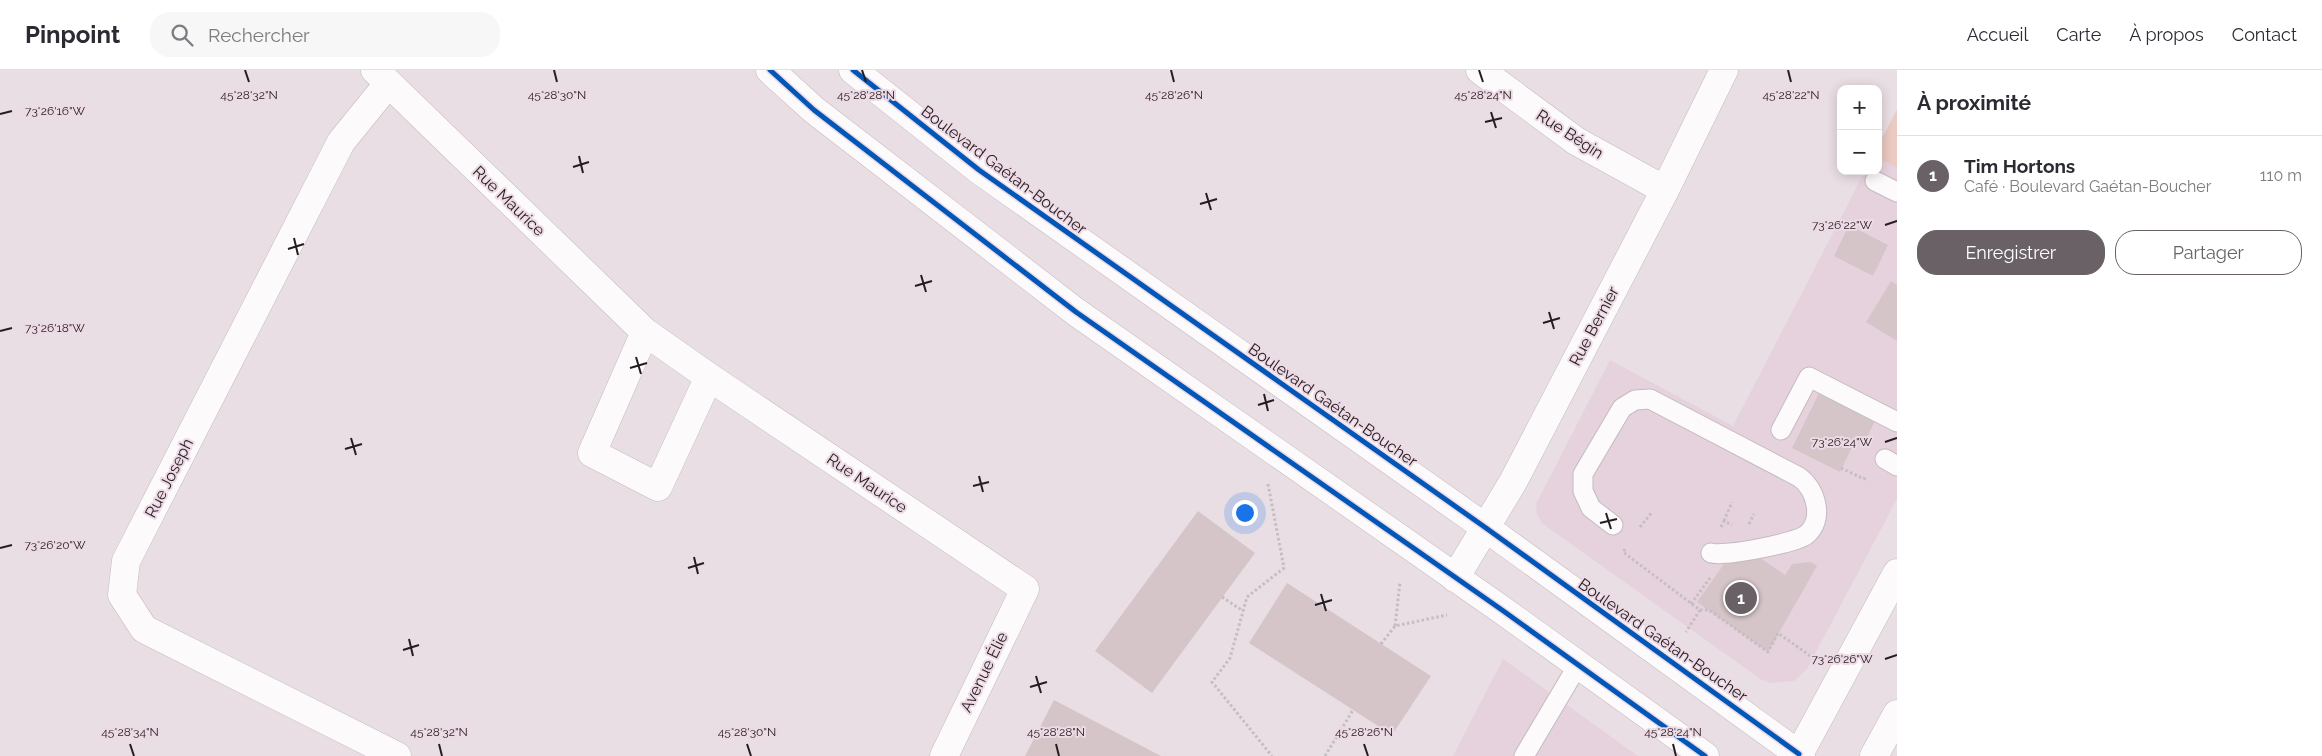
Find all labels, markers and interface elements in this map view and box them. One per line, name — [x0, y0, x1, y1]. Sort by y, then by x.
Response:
search box — [150, 12, 500, 57]
text: Pinpoint — [25, 20, 120, 49]
icon: search — [168, 21, 196, 49]
text: Rechercher — [208, 24, 310, 46]
text: Accueil — [1967, 24, 2028, 45]
text: Carte — [2056, 24, 2101, 45]
text: À propos — [2129, 24, 2204, 45]
text: Contact — [2232, 24, 2297, 45]
map controls — [1837, 85, 1882, 175]
button: + — [1837, 85, 1882, 130]
text: 45°28'32"N — [220, 88, 278, 102]
text: 45°28'30"N — [528, 88, 586, 102]
text: 45°28'28"N — [837, 88, 895, 102]
text: 45°28'26"N — [1145, 88, 1203, 102]
text: 45°28'24"N — [1454, 88, 1512, 102]
text: 45°28'22"N — [1762, 88, 1820, 102]
text: À proximité — [1917, 90, 2031, 115]
street label: Boulevard Gaétan-Boucher — [918, 102, 1091, 239]
text: 73°26'16"W — [25, 104, 85, 118]
street label: Rue Bégin — [1533, 105, 1607, 163]
button: − — [1837, 130, 1882, 175]
text: Tim Hortons — [1964, 155, 2075, 177]
street label: Rue Maurice — [469, 162, 549, 240]
text: 1 — [1929, 166, 1937, 185]
text: 110 m — [2260, 166, 2302, 185]
text: Café · Boulevard Gaétan-Boucher — [1964, 177, 2211, 196]
text: 73°26'22"W — [1812, 218, 1872, 232]
button: Enregistrer — [1917, 230, 2105, 275]
button: Partager — [2115, 230, 2302, 275]
street label: Rue Bernier — [1565, 283, 1623, 369]
text: 73°26'18"W — [25, 321, 85, 335]
street label: Boulevard Gaétan-Boucher — [1245, 339, 1422, 471]
street label: Rue Joseph — [141, 435, 197, 521]
text: 73°26'24"W — [1812, 435, 1873, 449]
street label: Rue Maurice — [823, 449, 911, 517]
your location — [1232, 500, 1258, 526]
text: 73°26'20"W — [24, 538, 86, 552]
street label: Boulevard Gaétan-Boucher — [1575, 574, 1752, 706]
pin: 1 — [1725, 579, 1757, 617]
street label: Avenue Élie — [955, 628, 1012, 715]
text: 73°26'26"W — [1811, 652, 1873, 666]
text: 45°28'34"N — [101, 725, 159, 739]
text: 45°28'32"N — [410, 725, 468, 739]
text: 45°28'30"N — [718, 725, 776, 739]
text: 45°28'28"N — [1027, 725, 1085, 739]
text: 45°28'26"N — [1335, 725, 1393, 739]
text: 45°28'24"N — [1644, 725, 1702, 739]

